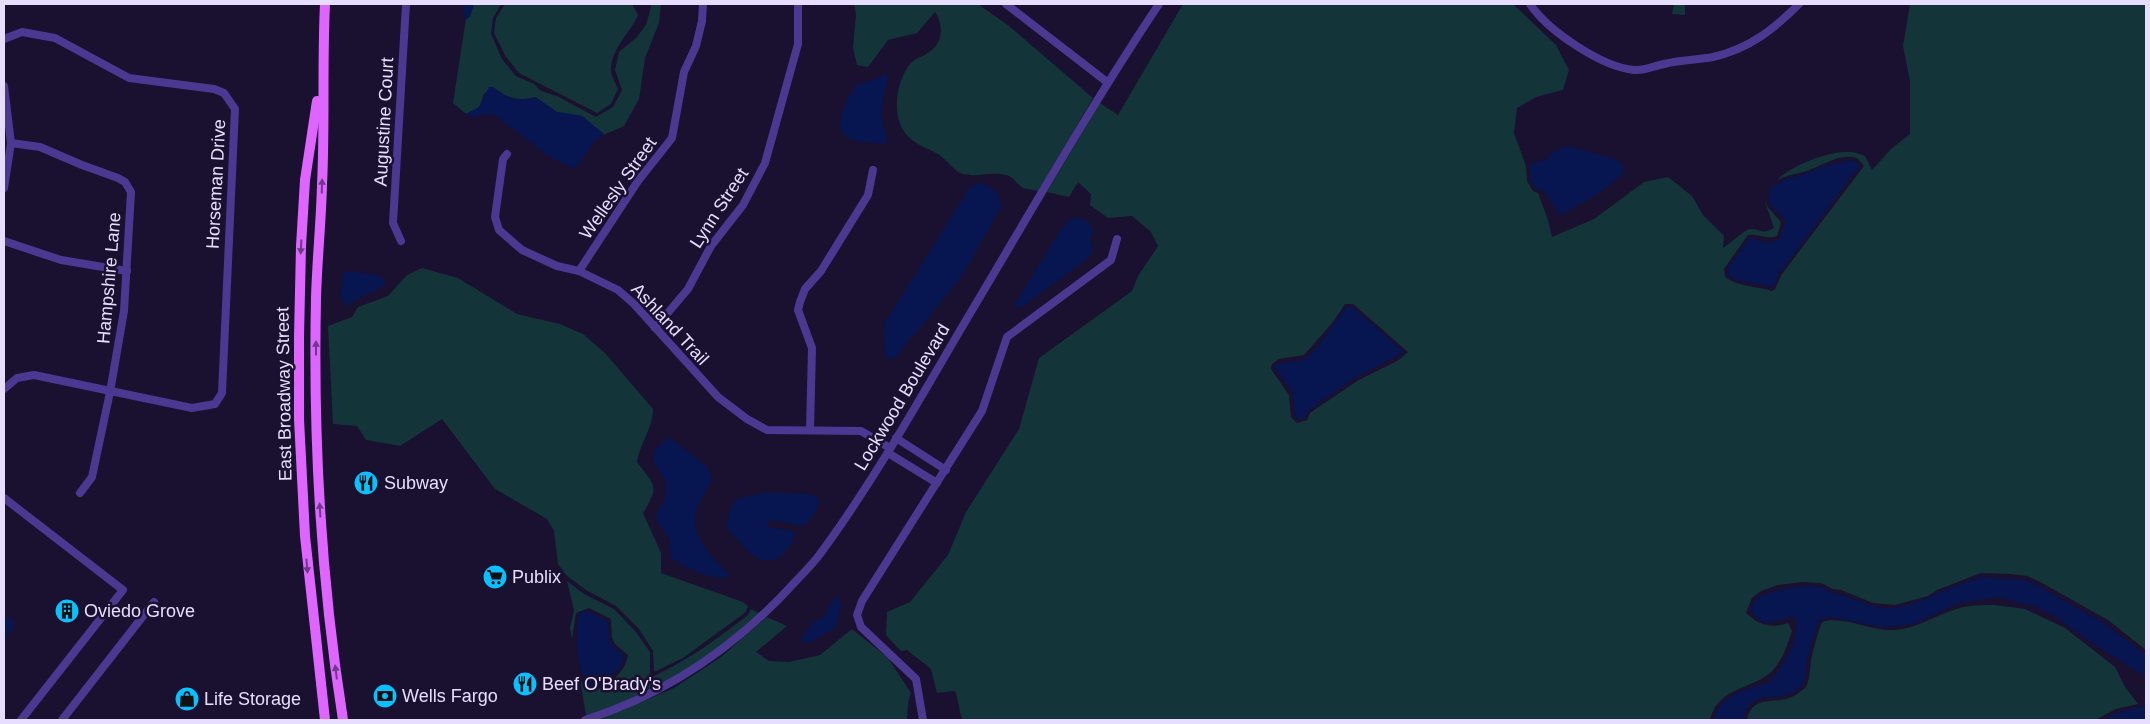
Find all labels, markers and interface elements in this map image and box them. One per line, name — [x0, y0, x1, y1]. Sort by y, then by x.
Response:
street label: Augustine Court — [371, 57, 397, 187]
street label: Horseman Drive — [203, 119, 229, 249]
street label: Wellesly Street — [575, 133, 661, 243]
street label: Lynn Street — [686, 164, 752, 252]
one-way arrow — [318, 177, 326, 193]
street label: Hampshire Lane — [93, 211, 125, 345]
one-way arrow — [297, 239, 305, 255]
street label: Ashland Trail — [627, 279, 713, 369]
street label: East Broadway Street — [272, 307, 296, 481]
street label: Lockwood Boulevard — [850, 320, 954, 474]
one-way arrow — [312, 340, 320, 356]
restaurant icon: Subway — [353, 470, 379, 496]
place label: Subway — [384, 473, 448, 493]
one-way arrow — [316, 502, 324, 518]
one-way arrow — [304, 559, 312, 575]
supermarket icon: Publix — [482, 564, 508, 590]
place label: Publix — [512, 567, 561, 587]
building icon: Oviedo Grove — [54, 598, 80, 624]
place label: Oviedo Grove — [84, 601, 195, 621]
one-way arrow — [332, 664, 340, 680]
restaurant icon: Beef O'Brady's — [512, 671, 538, 697]
place label: Beef O'Brady's — [542, 674, 661, 694]
bank icon: Wells Fargo — [372, 683, 398, 709]
shop icon: Life Storage — [174, 686, 200, 712]
place label: Wells Fargo — [402, 686, 498, 706]
place label: Life Storage — [204, 689, 301, 709]

